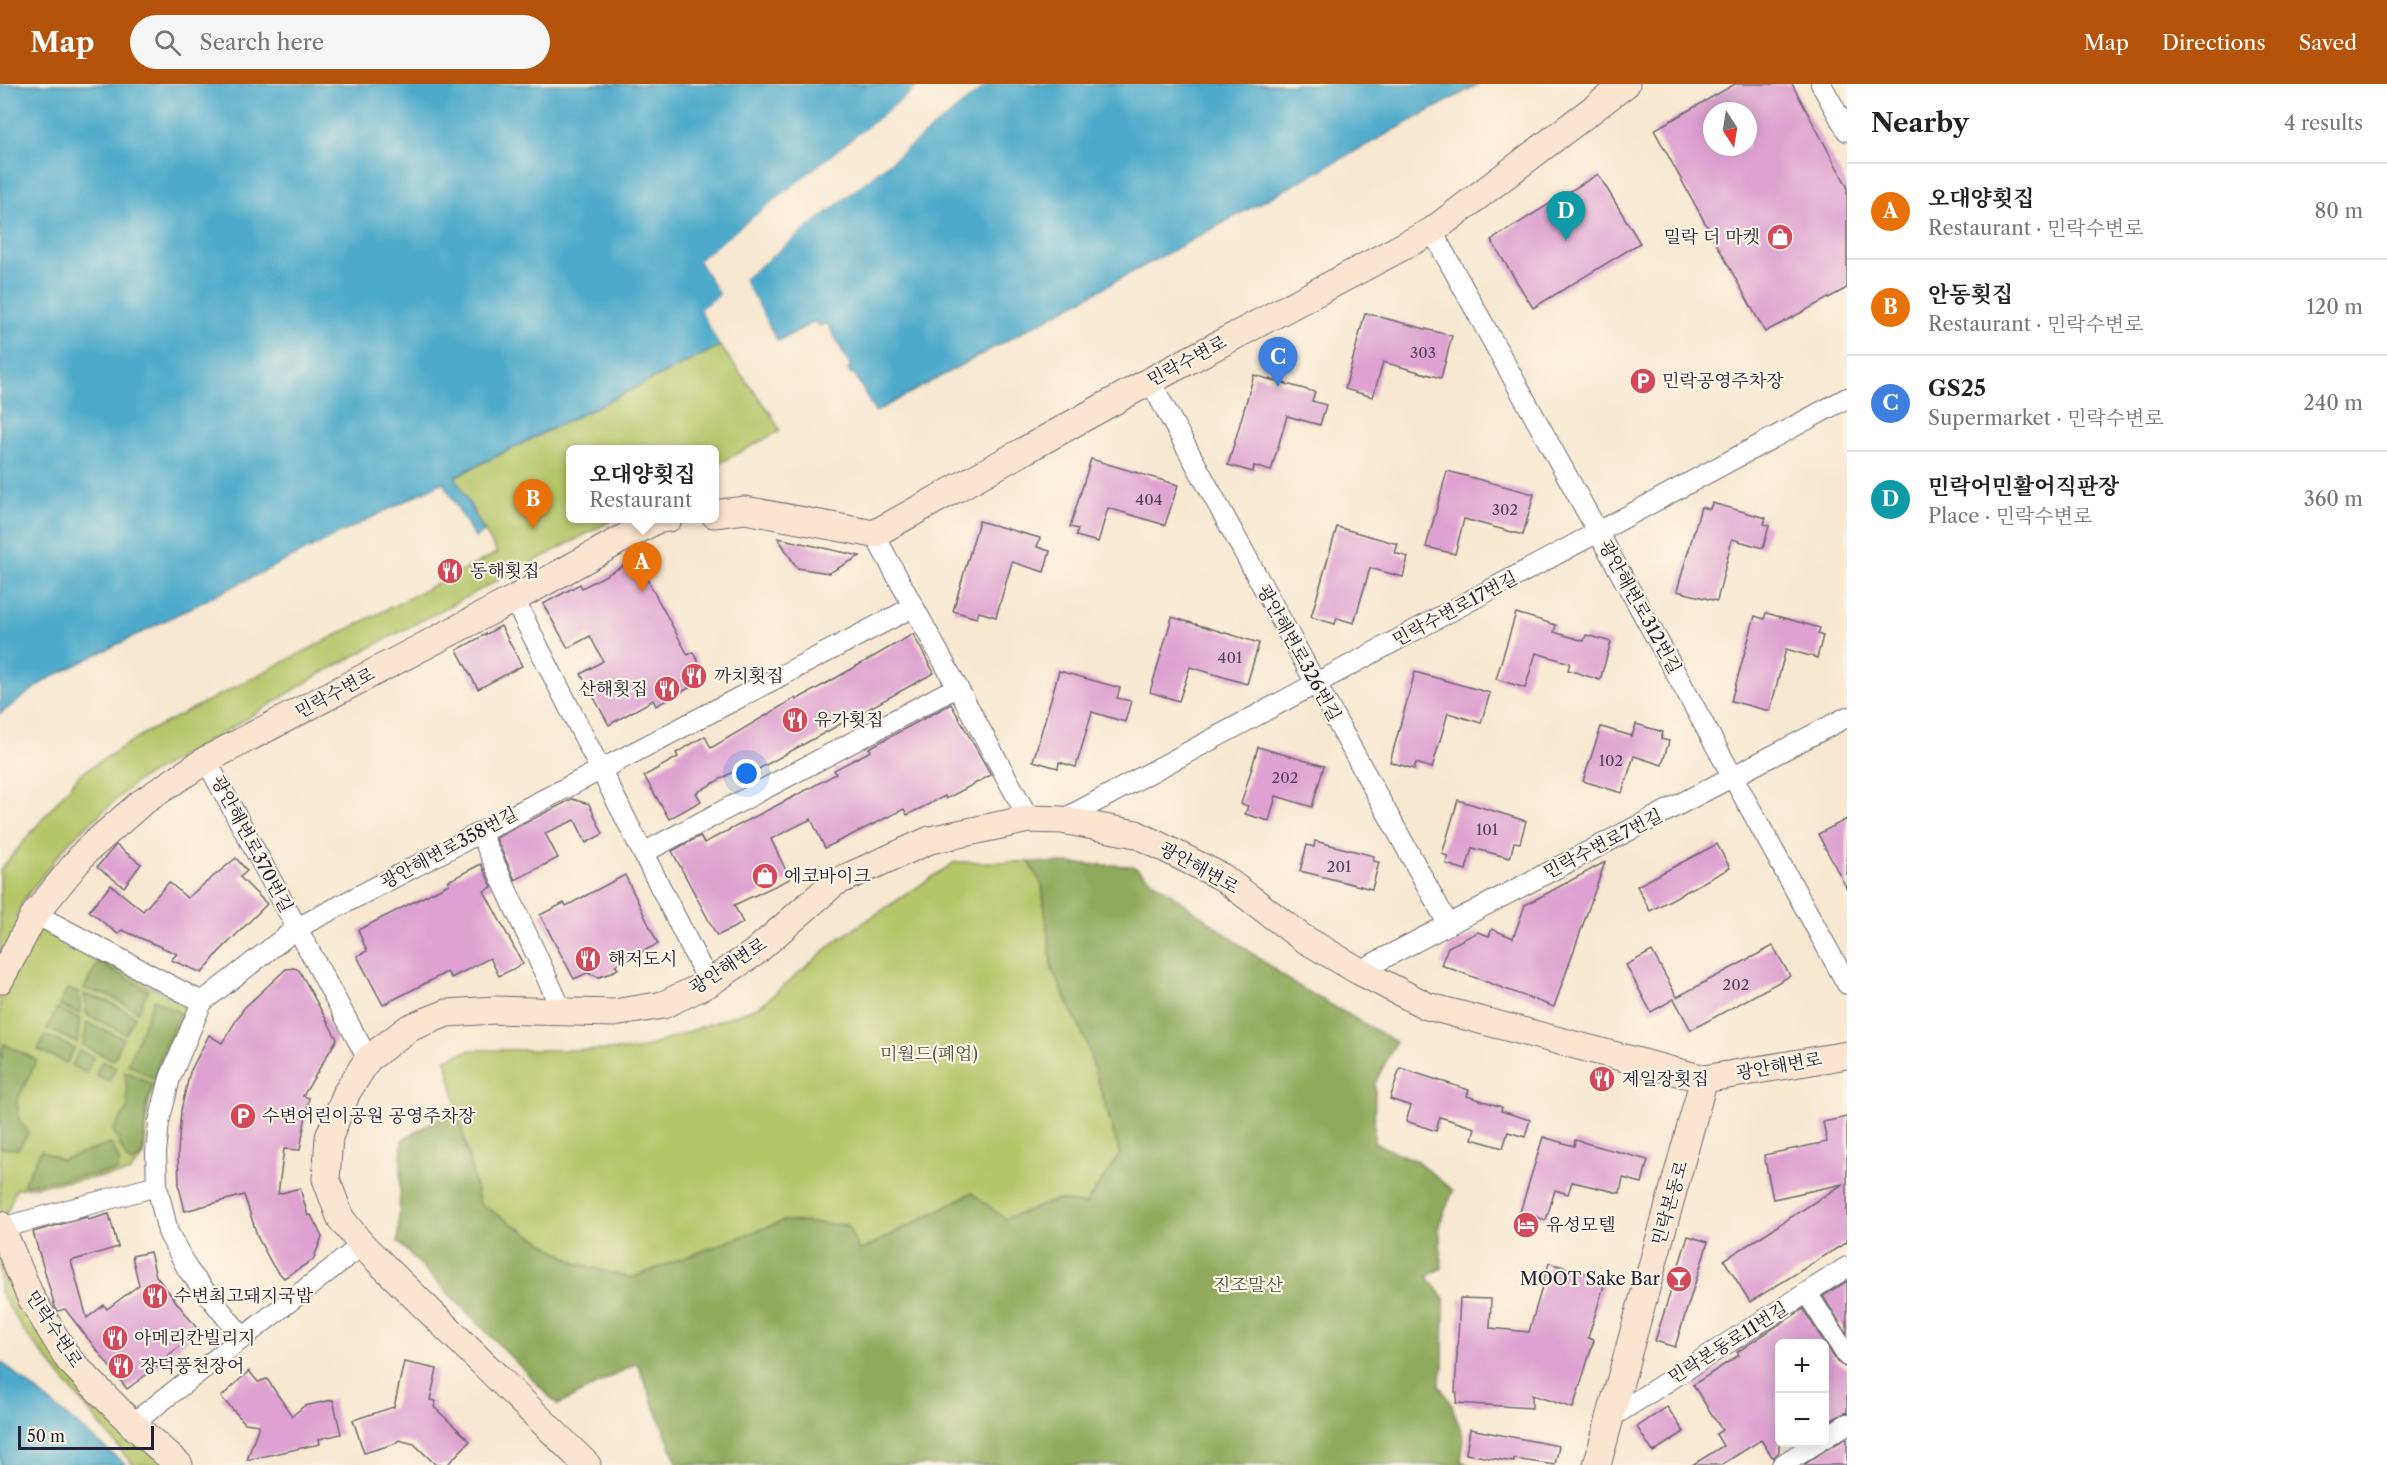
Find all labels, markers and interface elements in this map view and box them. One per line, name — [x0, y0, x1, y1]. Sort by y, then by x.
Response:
search box — [130, 15, 550, 69]
text: Map — [30, 25, 94, 59]
icon: search — [151, 26, 184, 59]
text: Search here — [199, 29, 324, 56]
text: Map — [2084, 30, 2129, 55]
text: Directions — [2162, 30, 2266, 55]
text: Saved — [2299, 30, 2357, 55]
north arrow — [1703, 102, 1757, 156]
text: Nearby — [1871, 107, 1969, 139]
text: 4 results — [2284, 111, 2363, 135]
text: 오대양횟집 — [1928, 185, 2034, 212]
pin: D — [1546, 192, 1586, 241]
text: A — [1883, 199, 1898, 223]
text: 80 m — [2315, 199, 2363, 223]
text: Restaurant · 민락수변로 — [1928, 216, 2144, 240]
shop icon: 밀락 더 마켓 — [1765, 222, 1795, 252]
place label: 밀락 더 마켓 — [1663, 226, 1760, 248]
text: 안동횟집 — [1928, 281, 2013, 308]
text: B — [1883, 295, 1898, 319]
text: 120 m — [2306, 295, 2363, 319]
text: Restaurant · 민락수변로 — [1928, 312, 2144, 336]
street label: 민락수변로 — [1143, 331, 1231, 391]
pin: C — [1258, 338, 1298, 387]
house number: 303 — [1410, 343, 1436, 362]
parking icon: 민락공영주차장 — [1628, 366, 1658, 396]
place label: 민락공영주차장 — [1662, 370, 1784, 392]
text: GS25 — [1928, 375, 1986, 402]
text: C — [1882, 391, 1899, 415]
text: 240 m — [2303, 391, 2363, 415]
text: Supermarket · 민락수변로 — [1928, 406, 2164, 430]
popup — [566, 445, 719, 523]
text: 오대양횟집 — [589, 461, 696, 488]
text: 민락어민활어직판장 — [1928, 473, 2119, 500]
pin: B — [514, 480, 552, 529]
text: D — [1882, 487, 1899, 511]
text: 360 m — [2304, 487, 2363, 511]
text: Restaurant — [589, 488, 692, 512]
house number: 404 — [1136, 490, 1162, 509]
house number: 302 — [1492, 500, 1518, 519]
text: Place · 민락수변로 — [1928, 504, 2092, 528]
street label: 광안해변로312번길 — [1594, 536, 1686, 678]
pin: A — [622, 542, 662, 592]
restaurant icon: 동해횟집 — [435, 556, 465, 586]
place label: 동해횟집 — [470, 560, 540, 582]
street label: 민락수변로17번길 — [1389, 567, 1521, 651]
street label: 광안해변로326번길 — [1252, 581, 1346, 725]
house number: 401 — [1218, 648, 1243, 667]
restaurant icon: 까치횟집 — [679, 661, 709, 691]
street label: 민락수변로 — [291, 663, 379, 723]
place label: 까치횟집 — [714, 665, 784, 687]
restaurant icon: 산해횟집 — [652, 674, 682, 704]
place label: 산해횟집 — [578, 678, 648, 700]
restaurant icon: 유가횟집 — [780, 705, 810, 735]
place label: 유가횟집 — [814, 709, 884, 731]
house number: 102 — [1599, 751, 1623, 770]
your location — [732, 759, 761, 788]
house number: 202 — [1272, 768, 1298, 787]
street label: 광안해변로370번길 — [207, 772, 297, 916]
street label: 광안해변로358번길 — [377, 803, 521, 893]
street label: 민락수변로7번길 — [1540, 805, 1666, 883]
house number: 101 — [1476, 820, 1499, 839]
street label: 광안해변로 — [1156, 837, 1242, 899]
house number: 201 — [1327, 857, 1352, 876]
shop icon: 에코바이크 — [750, 861, 780, 891]
place label: 에코바이크 — [784, 865, 872, 887]
street label: 광안해변로 — [686, 933, 770, 999]
restaurant icon: 해저도시 — [573, 944, 603, 974]
place label: 해저도시 — [608, 948, 678, 970]
house number: 202 — [1723, 975, 1749, 994]
park label: 미월드(폐업) — [880, 1043, 978, 1065]
street label: 광안해변로 — [1734, 1048, 1824, 1084]
restaurant icon: 제일장횟집 — [1587, 1064, 1617, 1094]
place label: 제일장횟집 — [1622, 1068, 1709, 1090]
parking icon: 수변어린이공원 공영주차장 — [228, 1101, 258, 1131]
place label: 수변어린이공원 공영주차장 — [262, 1105, 476, 1127]
street label: 민락본동로 — [1647, 1158, 1693, 1248]
hotel icon: 유성모텔 — [1511, 1210, 1541, 1240]
place label: 유성모텔 — [1546, 1214, 1616, 1236]
bar icon: MOOT Sake Bar — [1664, 1264, 1694, 1294]
place label: MOOT Sake Bar — [1520, 1268, 1660, 1290]
park label: 진조말산 — [1213, 1274, 1283, 1296]
restaurant icon: 수변최고돼지국밥 — [140, 1281, 170, 1311]
place label: 수변최고돼지국밥 — [174, 1285, 314, 1307]
street label: 민락수변로 — [21, 1287, 87, 1371]
street label: 민락본동로11번길 — [1664, 1297, 1792, 1389]
restaurant icon: 아메리칸빌리지 — [100, 1323, 130, 1353]
place label: 아메리칸빌리지 — [134, 1327, 256, 1349]
map controls — [1775, 1339, 1829, 1447]
button: + — [1775, 1339, 1829, 1393]
restaurant icon: 장덕풍천장어 — [106, 1351, 136, 1381]
place label: 장덕풍천장어 — [140, 1355, 244, 1377]
button: − — [1775, 1393, 1829, 1447]
scale bar — [18, 1423, 154, 1450]
text: 50 m — [27, 1426, 65, 1446]

